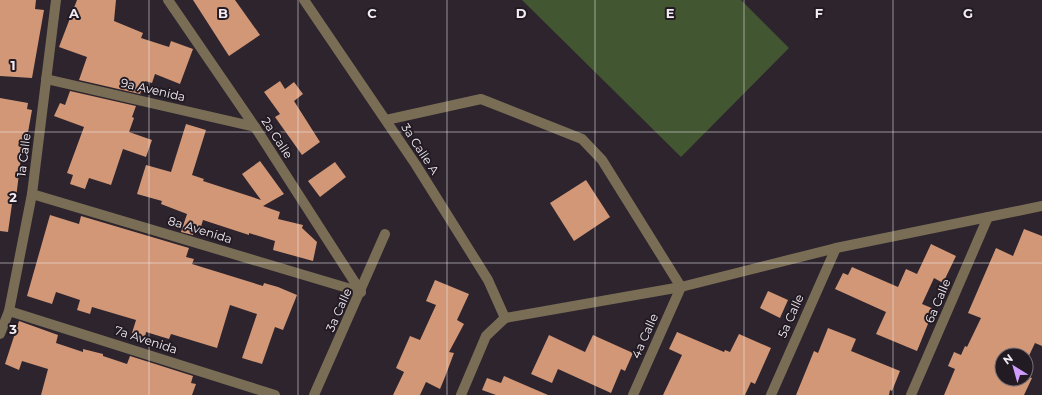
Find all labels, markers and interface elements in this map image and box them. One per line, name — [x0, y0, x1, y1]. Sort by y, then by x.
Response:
text: A — [68, 5, 80, 21]
text: B — [218, 5, 228, 21]
text: C — [367, 5, 377, 21]
text: D — [516, 5, 527, 21]
text: E — [666, 5, 675, 21]
text: F — [815, 5, 823, 21]
text: G — [963, 5, 973, 21]
text: 1 — [10, 57, 16, 73]
street label: 9a Avenida — [119, 75, 187, 104]
street label: 2a Calle — [259, 114, 296, 161]
street label: 3a Calle A — [398, 120, 443, 177]
street label: 1a Calle — [13, 132, 34, 178]
text: 2 — [9, 189, 17, 205]
street label: 8a Avenida — [166, 213, 234, 246]
street label: 6a Calle — [922, 276, 954, 325]
street label: 3a Calle — [322, 286, 355, 334]
street label: 5a Calle — [774, 292, 807, 340]
street label: 4a Calle — [628, 311, 661, 361]
text: 3 — [8, 321, 17, 337]
street label: 7a Avenida — [113, 322, 180, 357]
north arrow — [994, 347, 1034, 387]
text: N — [1000, 351, 1016, 367]

